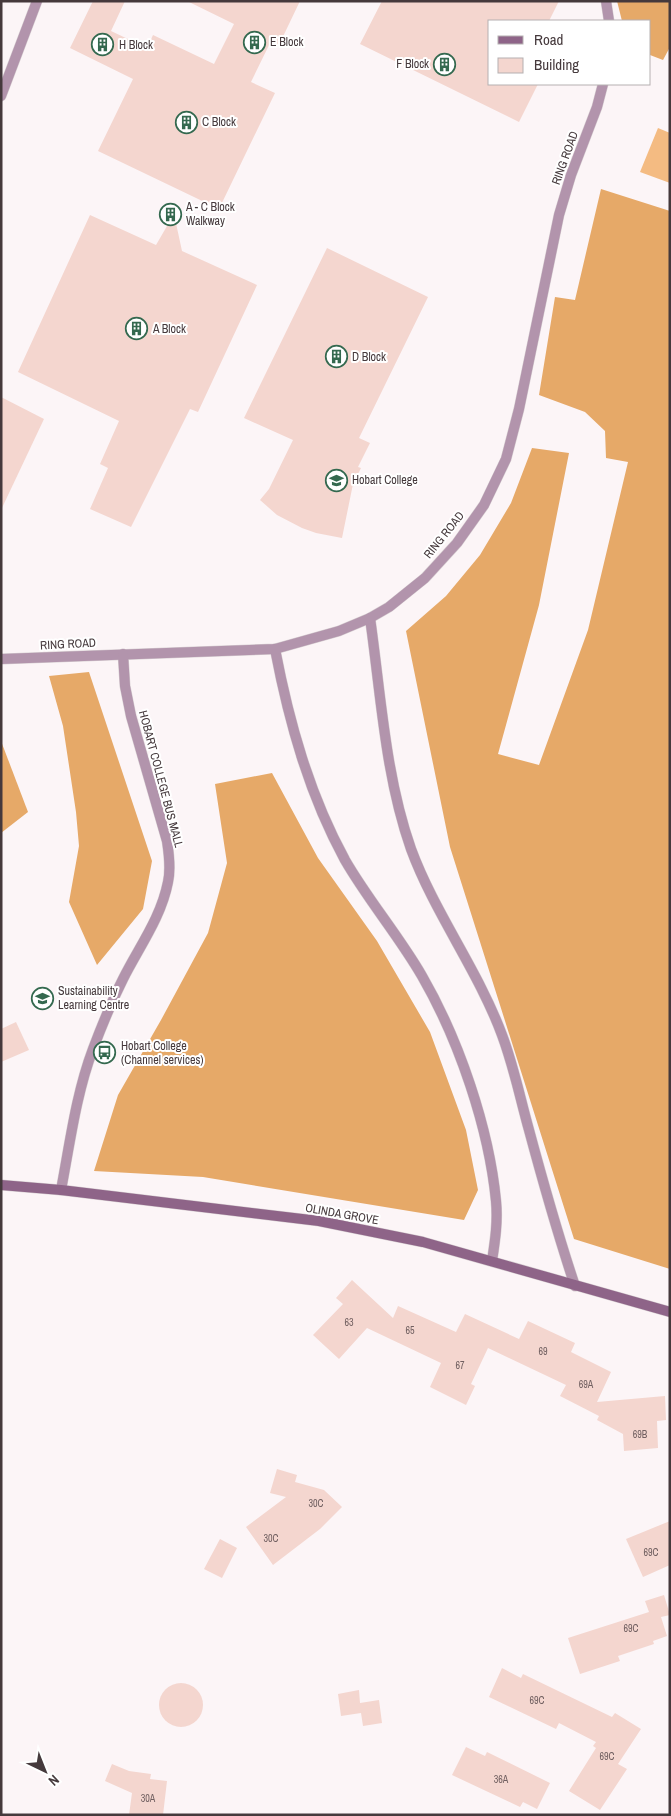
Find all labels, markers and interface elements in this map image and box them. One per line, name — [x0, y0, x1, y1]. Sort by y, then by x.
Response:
legend — [488, 20, 651, 85]
text: Road — [534, 29, 563, 50]
building icon: E Block — [242, 30, 266, 54]
building icon: H Block — [91, 33, 115, 57]
place label: E Block — [270, 34, 303, 50]
place label: H Block — [119, 37, 153, 53]
building icon: F Block — [433, 52, 457, 76]
text: Building — [534, 54, 579, 75]
place label: F Block — [396, 56, 429, 72]
building icon: C Block — [174, 110, 198, 134]
place label: C Block — [202, 114, 236, 130]
street label: RING ROAD — [548, 129, 582, 187]
place label: A - C Block Walkway — [185, 199, 235, 229]
building icon: A - C Block Walkway — [158, 202, 182, 226]
building icon: A Block — [125, 317, 149, 341]
place label: A Block — [152, 321, 186, 337]
building icon: D Block — [324, 345, 348, 369]
place label: D Block — [352, 349, 386, 365]
school or university icon: Hobart College — [324, 468, 348, 492]
place label: Hobart College — [352, 472, 418, 488]
street label: RING ROAD — [420, 508, 468, 562]
street label: RING ROAD — [40, 635, 96, 653]
street label: HOBART COLLEGE BUS MALL — [135, 709, 187, 850]
place label: Sustainability Learning Centre — [58, 983, 129, 1013]
school or university icon: Sustainability Learning Centre — [30, 986, 54, 1010]
place label: Hobart College (Channel services) — [121, 1038, 204, 1068]
bus stop icon: Hobart College (Channel services) — [93, 1041, 117, 1065]
street label: OLINDA GROVE — [304, 1200, 380, 1228]
house number: 63 — [344, 1316, 354, 1329]
house number: 65 — [405, 1324, 415, 1337]
house number: 69 — [538, 1345, 548, 1358]
house number: 67 — [455, 1359, 465, 1372]
house number: 69A — [579, 1378, 594, 1391]
house number: 69B — [633, 1428, 648, 1441]
house number: 30C — [308, 1497, 324, 1510]
house number: 30C — [263, 1532, 279, 1545]
house number: 69C — [643, 1546, 659, 1559]
house number: 69C — [623, 1622, 639, 1635]
house number: 69C — [529, 1694, 545, 1707]
north arrow — [20, 1746, 70, 1796]
house number: 69C — [599, 1750, 615, 1763]
text: N — [45, 1771, 63, 1790]
house number: 36A — [494, 1773, 509, 1786]
house number: 30A — [141, 1792, 156, 1805]

